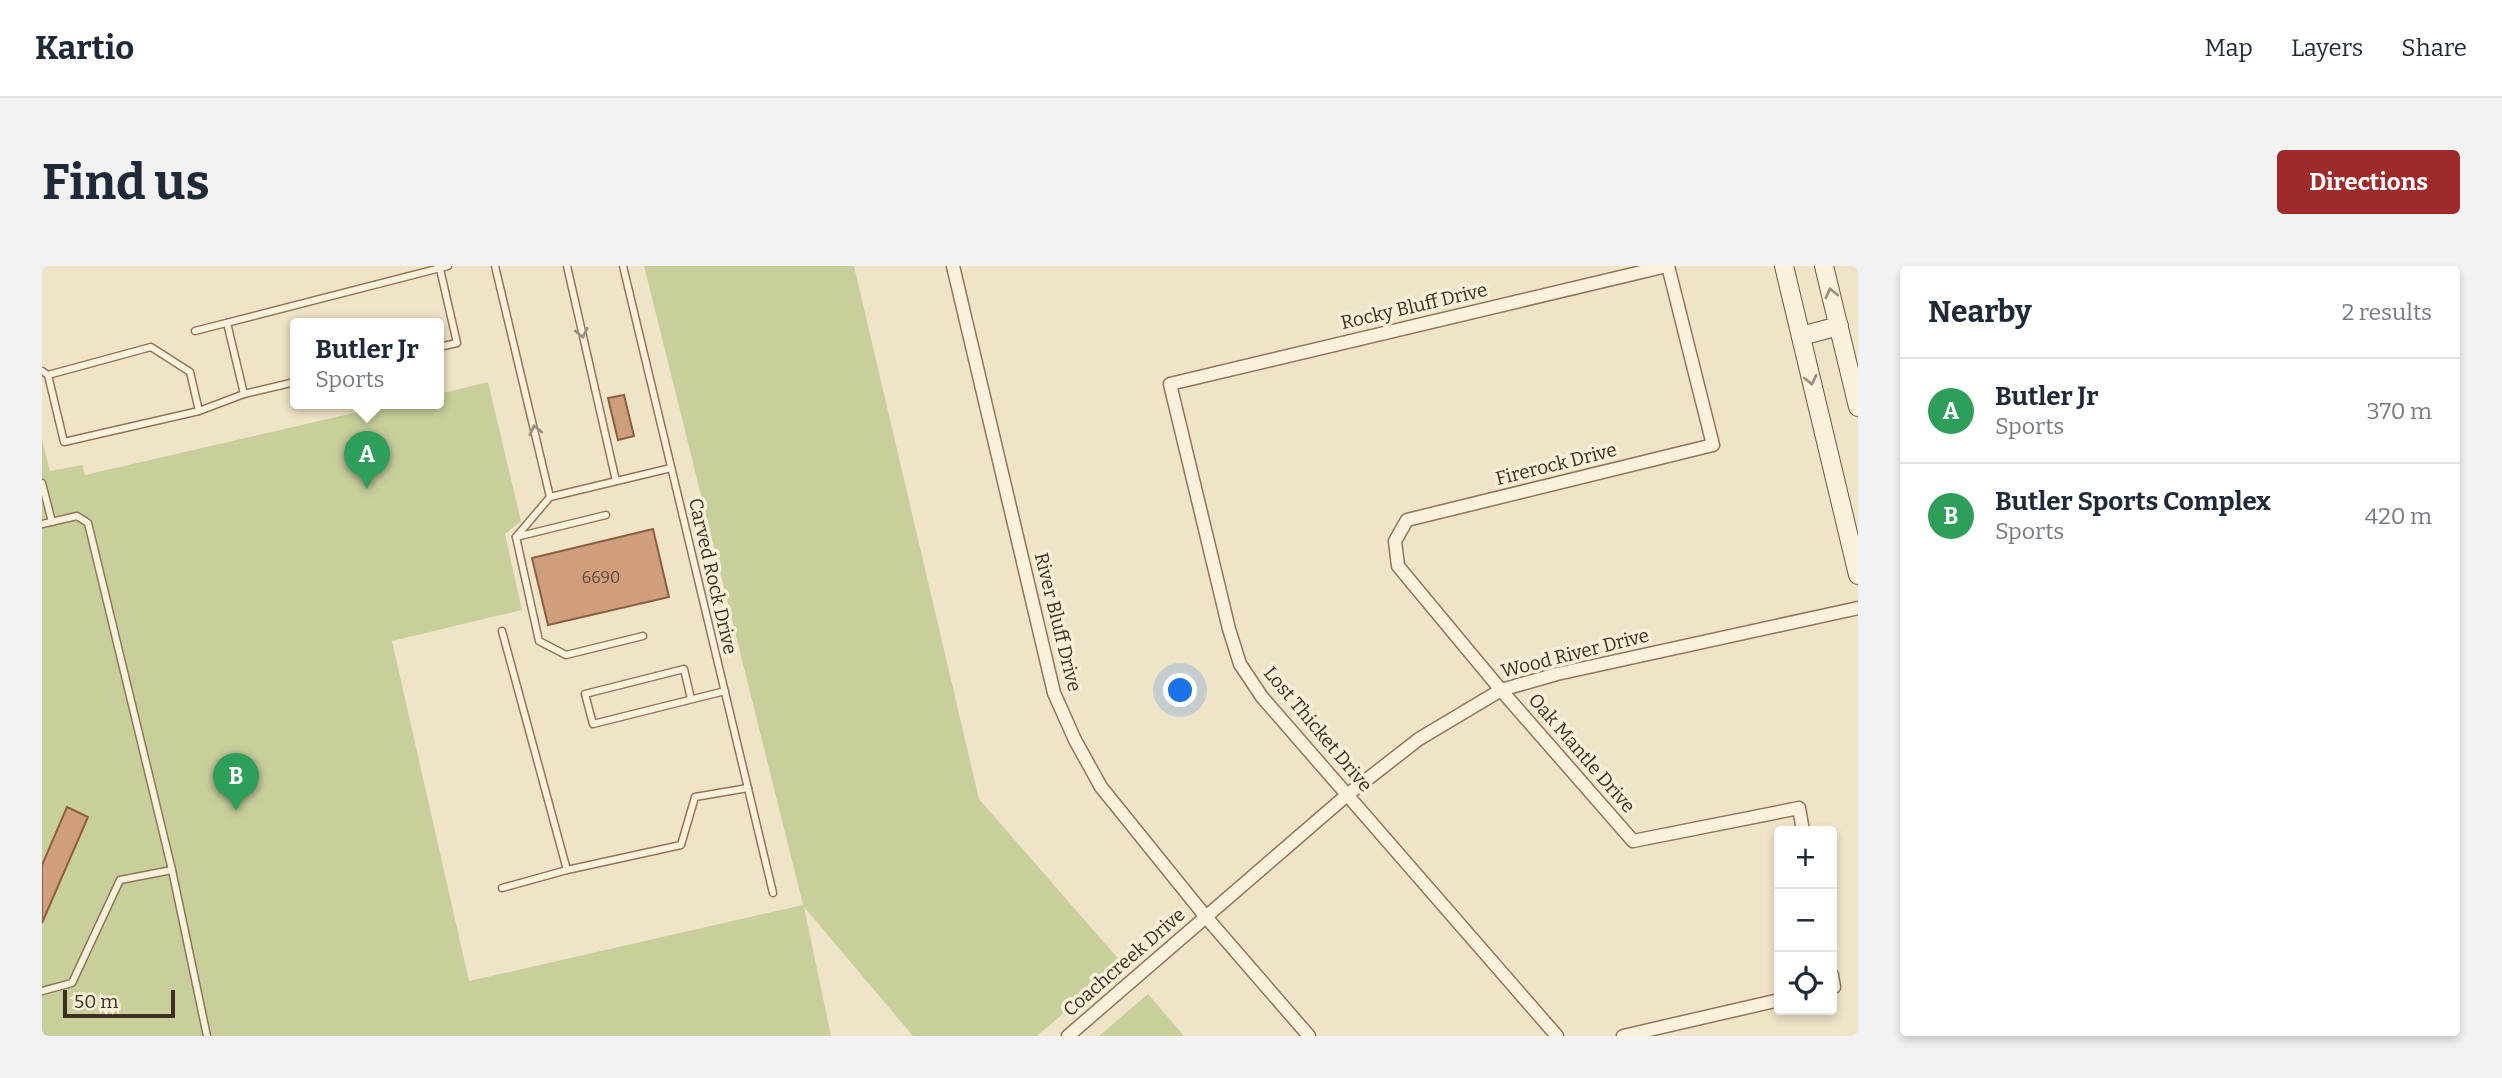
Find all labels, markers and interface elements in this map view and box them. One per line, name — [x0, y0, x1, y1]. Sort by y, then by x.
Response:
text: Kartio — [35, 28, 134, 68]
text: Map — [2205, 34, 2253, 62]
text: Layers — [2291, 34, 2363, 62]
text: Share — [2401, 34, 2467, 62]
button: Directions — [2277, 150, 2460, 214]
text: Find us — [42, 153, 210, 212]
street label: Rocky Bluff Drive — [1338, 278, 1490, 334]
one-way arrow — [1825, 287, 1839, 299]
text: Nearby — [1928, 294, 2032, 330]
text: 2 results — [2342, 298, 2432, 326]
popup — [290, 318, 444, 409]
one-way arrow — [573, 327, 588, 339]
text: Butler Jr — [315, 334, 419, 365]
text: Sports — [315, 365, 385, 393]
one-way arrow — [1803, 374, 1818, 386]
text: Butler Jr — [1995, 381, 2099, 412]
text: A — [1943, 397, 1959, 425]
text: 370 m — [2366, 397, 2432, 425]
text: Sports — [1995, 412, 2064, 440]
one-way arrow — [529, 424, 543, 436]
pin: A — [344, 431, 390, 489]
street label: Firerock Drive — [1493, 438, 1619, 490]
text: Butler Sports Complex — [1995, 486, 2271, 517]
street label: Carved Rock Drive — [684, 496, 742, 656]
text: B — [1944, 502, 1958, 530]
text: 420 m — [2365, 502, 2432, 530]
text: Sports — [1995, 517, 2064, 545]
street label: River Bluff Drive — [1030, 550, 1086, 694]
house number: 6690 — [582, 568, 620, 587]
street label: Wood River Drive — [1499, 624, 1651, 682]
street label: Lost Thicket Drive — [1259, 662, 1377, 796]
your location — [1163, 673, 1197, 707]
street label: Oak Mantle Drive — [1524, 688, 1640, 818]
pin: B — [213, 753, 259, 811]
map controls — [1774, 826, 1837, 1015]
button: + — [1774, 826, 1837, 889]
button: − — [1774, 889, 1837, 952]
street label: Coachcreek Drive — [1058, 903, 1190, 1021]
button: locate — [1774, 952, 1837, 1015]
scale bar — [63, 987, 175, 1019]
text: 50 m — [74, 990, 118, 1013]

